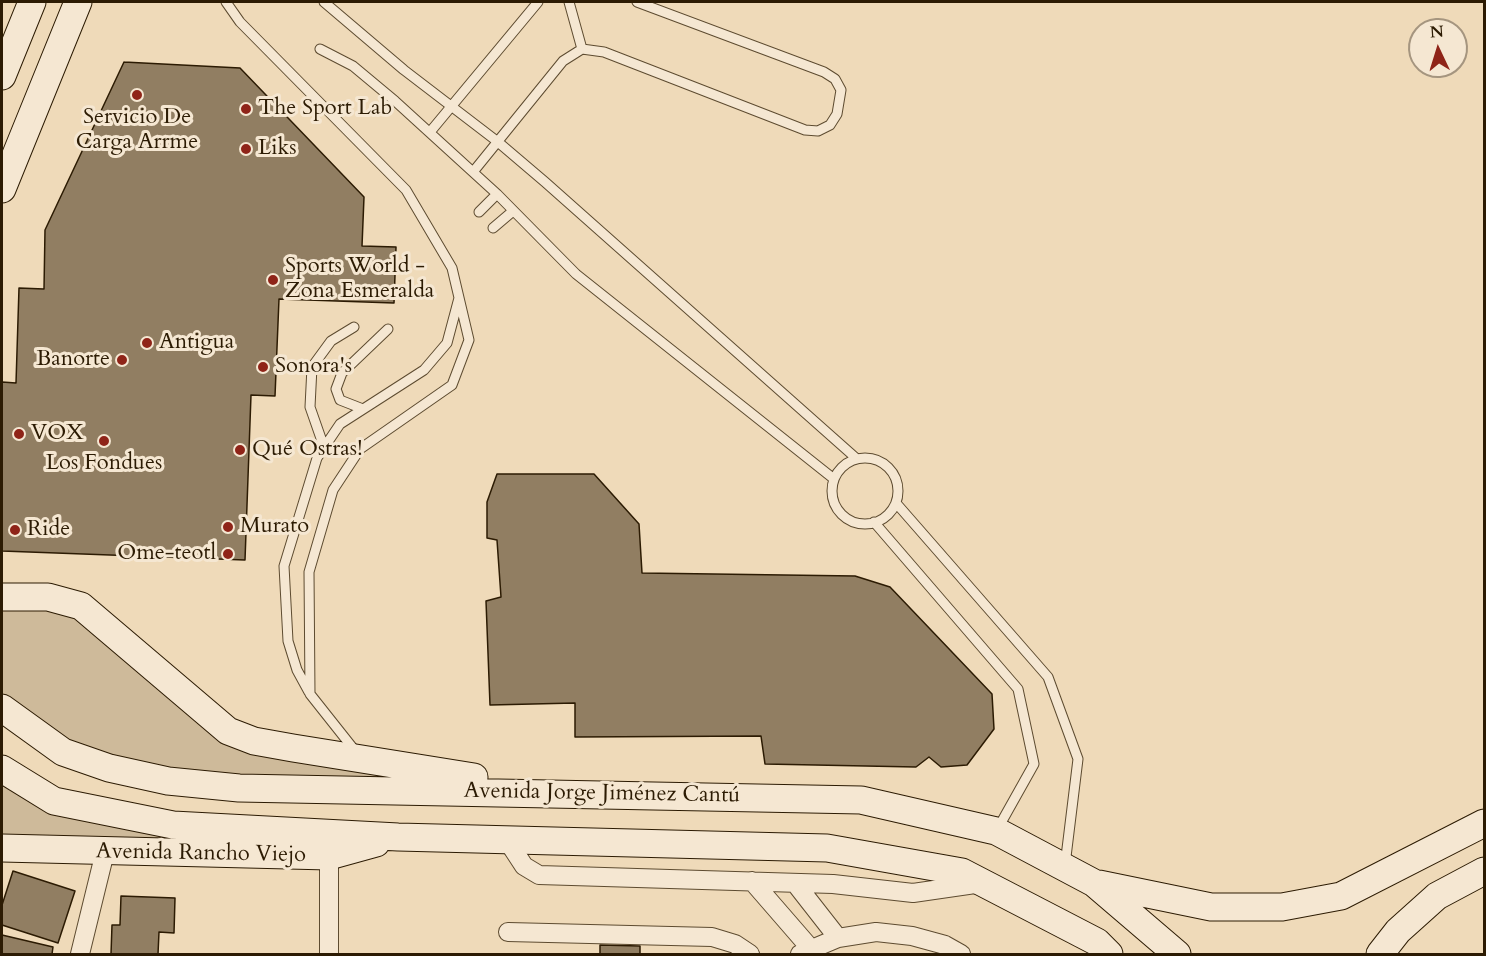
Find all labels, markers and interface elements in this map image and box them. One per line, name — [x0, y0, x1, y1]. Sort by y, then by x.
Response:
north arrow — [1408, 18, 1468, 78]
text: N — [1429, 21, 1445, 43]
marker: Servicio De Carga Arrme — [130, 88, 144, 102]
place label: The Sport Lab — [258, 96, 392, 122]
marker: The Sport Lab — [239, 102, 253, 116]
place label: Servicio De Carga Arrme — [76, 105, 198, 156]
place label: Liks — [258, 136, 297, 162]
marker: Liks — [239, 142, 253, 156]
place label: Sports World - Zona Esmeralda — [285, 254, 434, 306]
marker: Sports World - Zona Esmeralda — [266, 273, 280, 287]
place label: Antigua — [159, 330, 234, 356]
marker: Antigua — [140, 336, 154, 350]
place label: Banorte — [36, 347, 110, 373]
marker: Banorte — [115, 353, 129, 367]
place label: Sonora's — [275, 354, 352, 380]
marker: Sonora's — [256, 360, 270, 374]
place label: VOX — [31, 421, 83, 447]
marker: VOX — [12, 427, 26, 441]
marker: Los Fondues — [97, 434, 111, 448]
place label: Qué Ostras! — [252, 437, 362, 463]
marker: Qué Ostras! — [233, 443, 247, 457]
place label: Los Fondues — [46, 451, 162, 477]
place label: Murato — [240, 514, 309, 540]
place label: Ride — [27, 517, 70, 543]
marker: Murato — [221, 520, 235, 534]
marker: Ride — [8, 523, 22, 537]
place label: Ome-teotl — [117, 541, 216, 567]
marker: Ome-teotl — [221, 547, 235, 561]
street label: Avenida Jorge Jiménez Cantú — [464, 778, 740, 810]
street label: Avenida Rancho Viejo — [96, 839, 306, 869]

